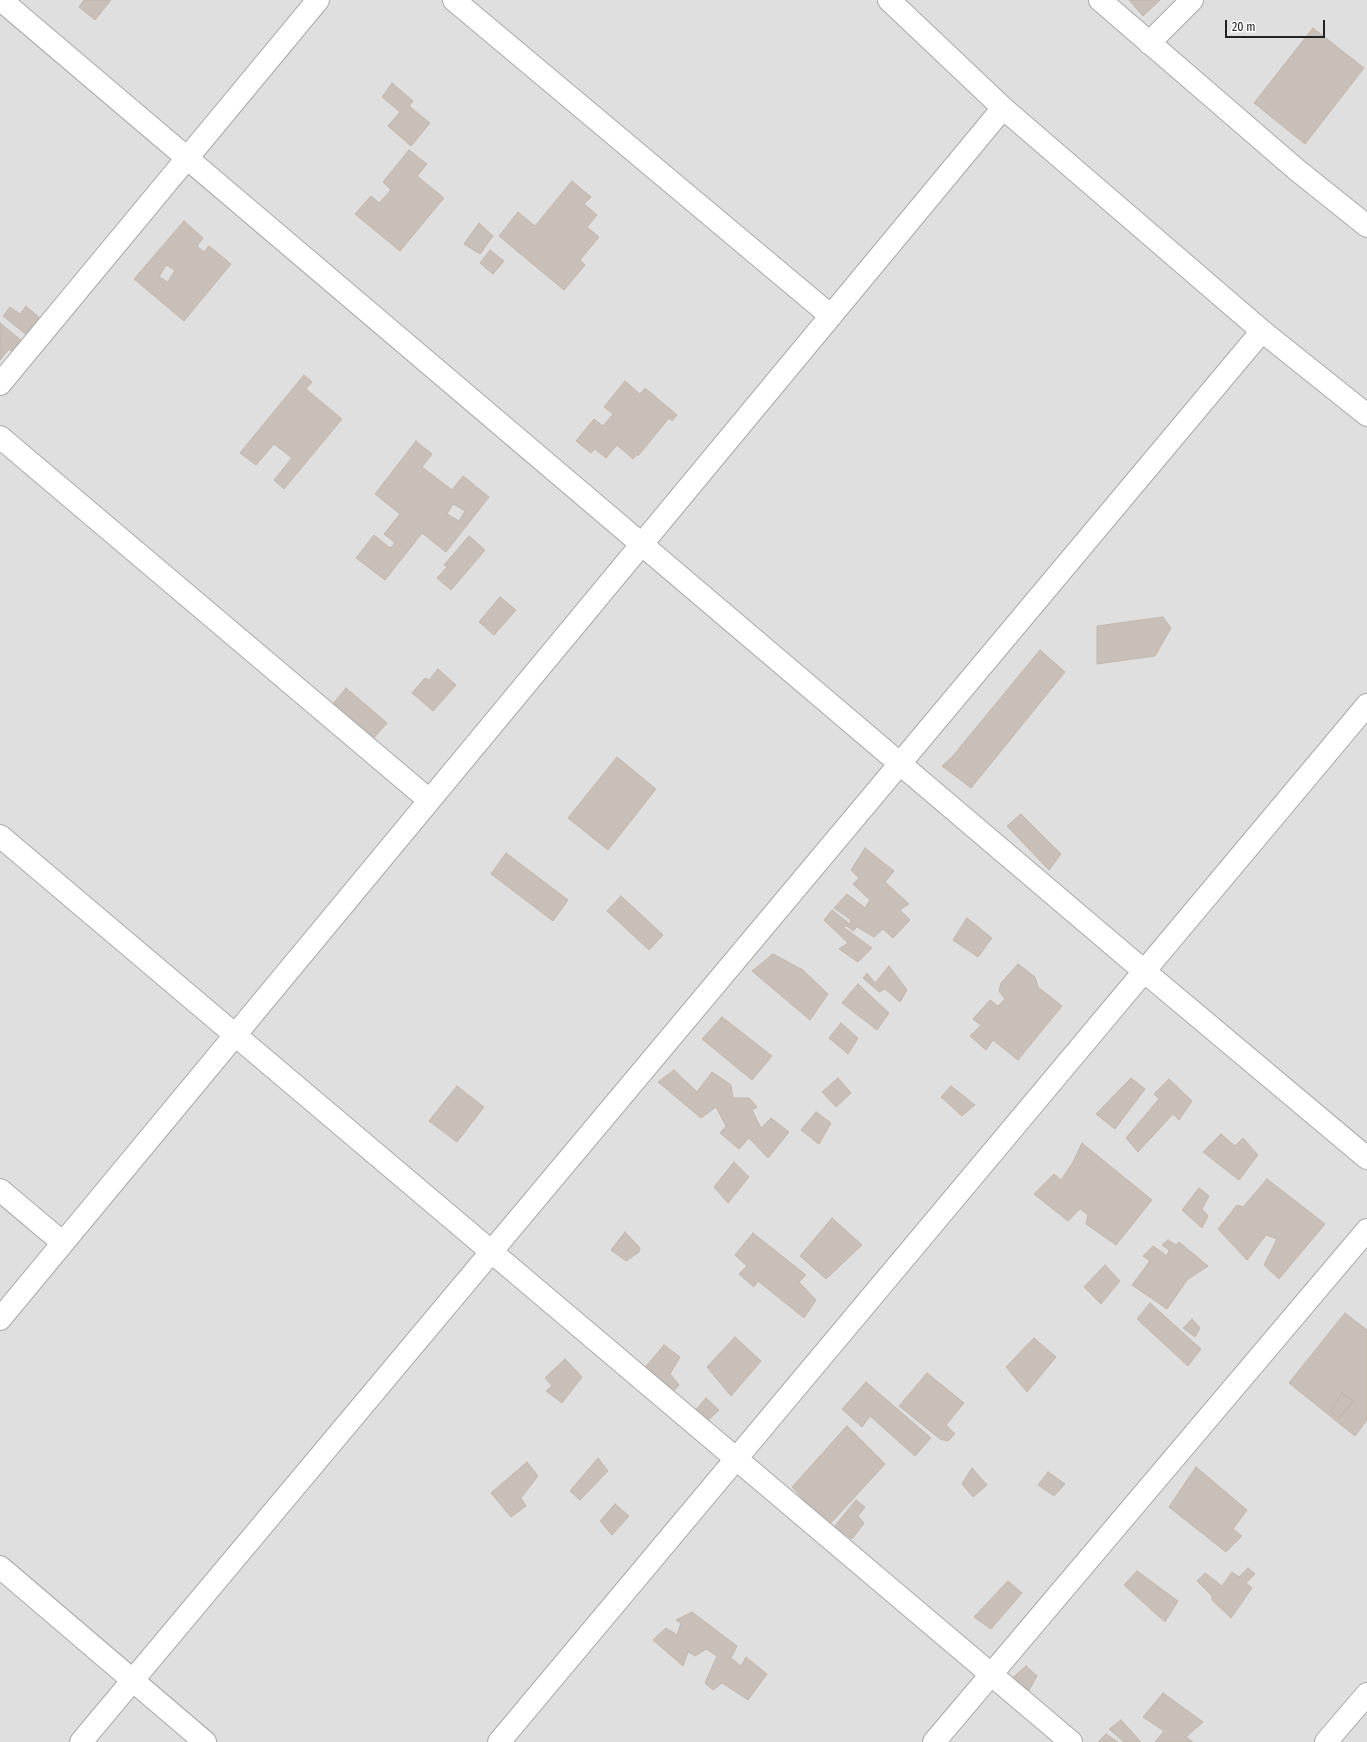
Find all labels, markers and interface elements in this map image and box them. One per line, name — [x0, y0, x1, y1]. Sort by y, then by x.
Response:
scale bar — [1227, 12, 1327, 38]
text: 20 m — [1232, 20, 1256, 34]

